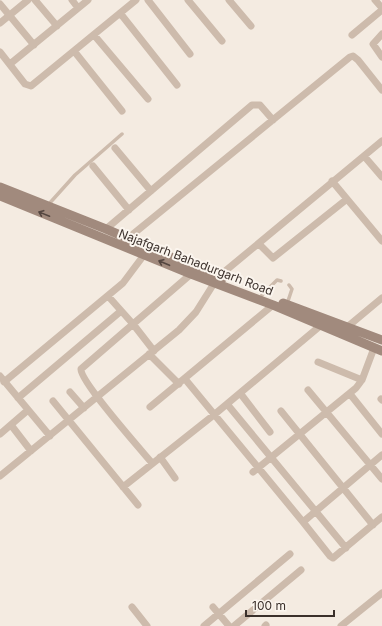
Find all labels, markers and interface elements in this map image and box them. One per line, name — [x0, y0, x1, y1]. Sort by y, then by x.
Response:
one-way arrow — [38, 210, 50, 218]
street label: Najafgarh Bahadurgarh Road — [117, 226, 275, 298]
one-way arrow — [159, 259, 171, 266]
scale bar — [246, 592, 334, 618]
text: 100 m — [252, 598, 286, 613]

